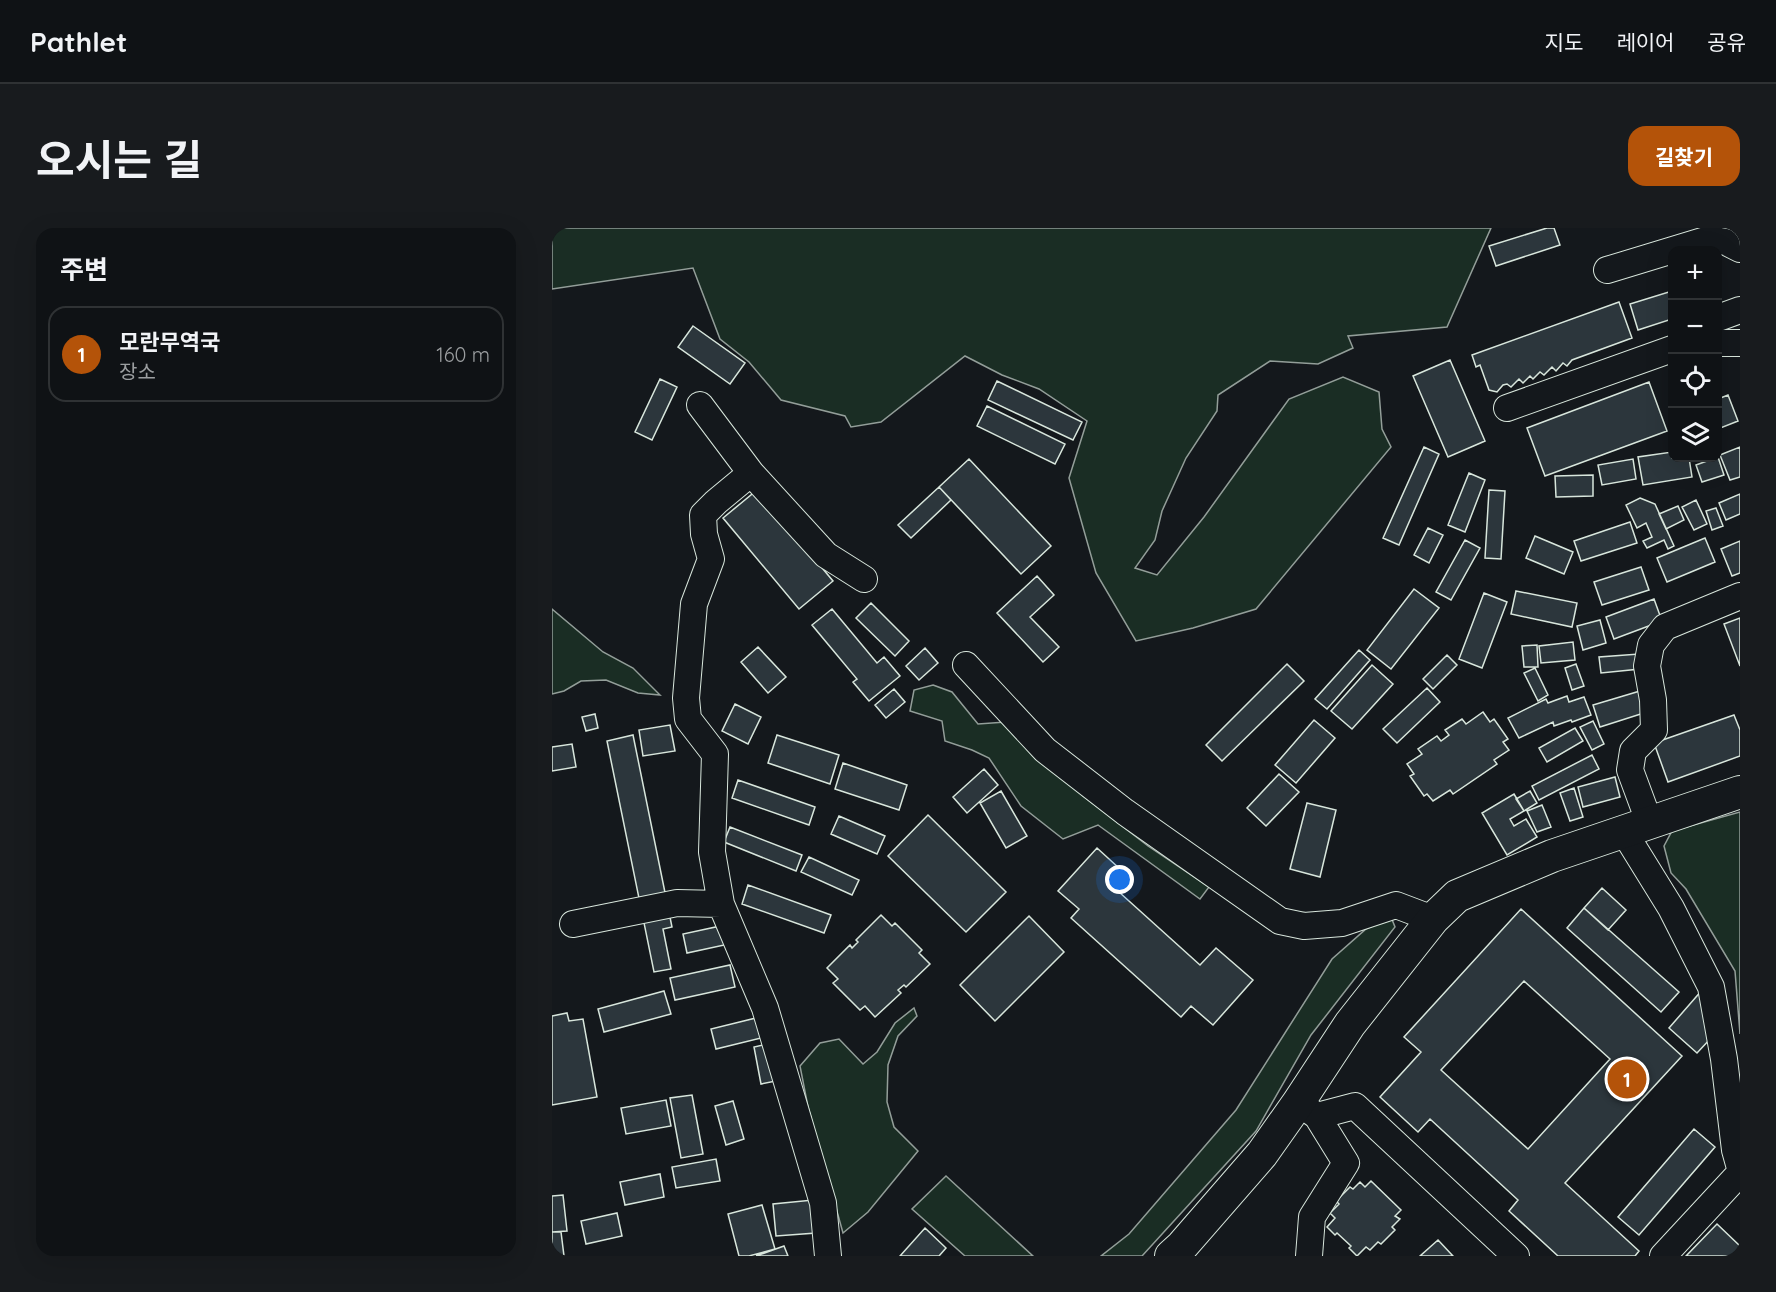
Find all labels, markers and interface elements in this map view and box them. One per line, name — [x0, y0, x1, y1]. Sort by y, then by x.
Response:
text: Pathlet — [30, 24, 127, 59]
text: 지도 — [1545, 29, 1583, 55]
text: 레이어 — [1616, 29, 1674, 55]
text: 공유 — [1707, 29, 1746, 55]
button: 길찾기 — [1628, 126, 1740, 186]
text: 오시는 길 — [36, 133, 202, 186]
map controls — [1668, 246, 1722, 462]
button: + — [1668, 246, 1722, 300]
text: 주변 — [60, 253, 108, 286]
button: − — [1668, 300, 1722, 354]
text: 모란무역국 — [119, 328, 220, 356]
text: 1 — [78, 342, 85, 367]
text: 160 m — [436, 342, 490, 367]
button: locate — [1668, 354, 1722, 408]
text: 장소 — [119, 359, 156, 384]
button: layers — [1668, 408, 1722, 462]
your location — [1105, 865, 1134, 894]
pin: 1 — [1608, 1056, 1646, 1102]

